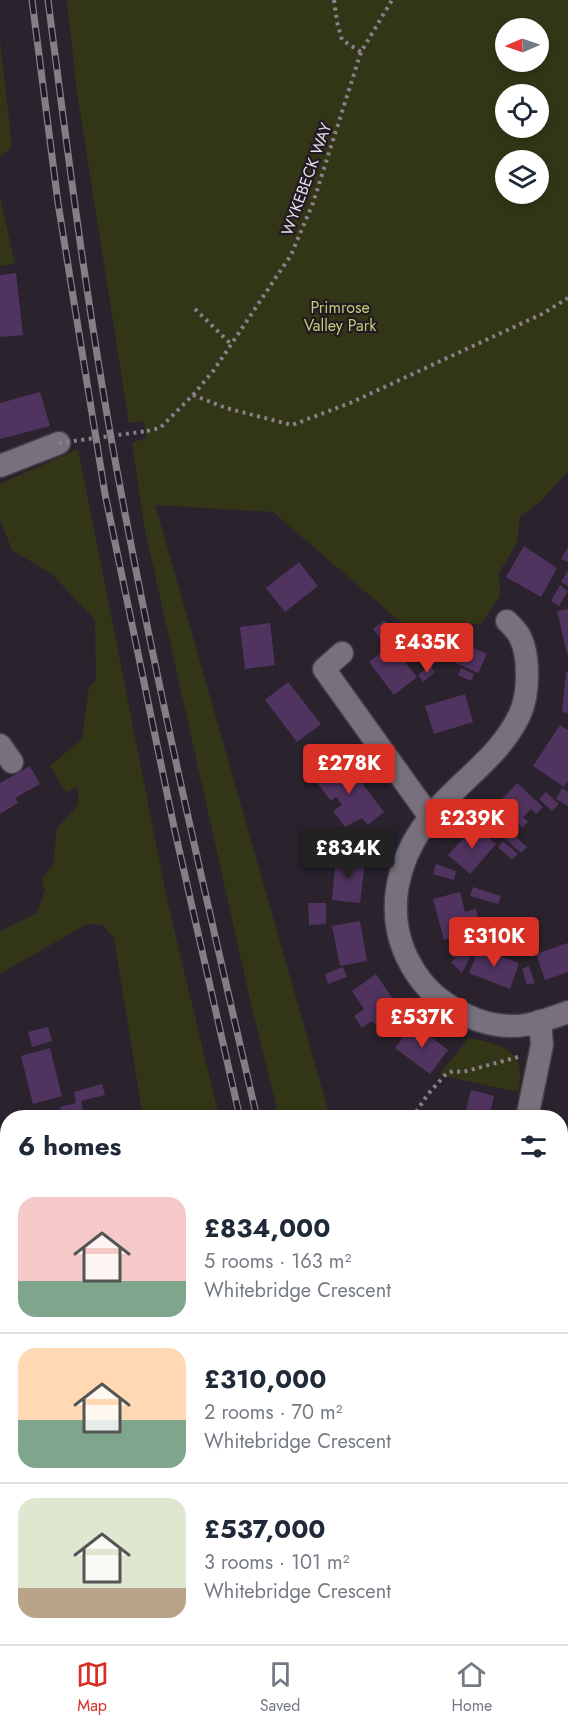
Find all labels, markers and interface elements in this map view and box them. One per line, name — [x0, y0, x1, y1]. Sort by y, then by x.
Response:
north arrow — [495, 18, 549, 72]
map controls — [495, 18, 549, 204]
button: locate — [495, 84, 549, 138]
street label: WYKEBECK WAY — [275, 120, 338, 239]
button: layers — [495, 150, 549, 204]
park label: Primrose Valley Park — [304, 296, 377, 337]
pin: £435K — [385, 623, 469, 674]
text: £435K — [394, 628, 460, 657]
pin: £278K — [307, 744, 391, 795]
text: £278K — [317, 749, 381, 778]
pin: £239K — [430, 799, 514, 850]
text: £239K — [439, 804, 505, 833]
pin: £834K — [306, 829, 390, 880]
text: £834K — [315, 834, 381, 863]
pin: £310K — [452, 917, 536, 968]
text: £310K — [463, 922, 525, 951]
pin: £537K — [380, 998, 464, 1049]
text: £537K — [390, 1003, 454, 1032]
text: 6 homes — [18, 1127, 121, 1165]
icon: filters — [517, 1130, 550, 1163]
text: £834,000 — [204, 1209, 331, 1247]
icon: home — [66, 1221, 138, 1293]
text: 5 rooms · 163 m² — [204, 1247, 351, 1276]
text: Whitebridge Crescent — [204, 1276, 391, 1305]
text: £310,000 — [204, 1360, 327, 1398]
icon: home — [66, 1372, 138, 1444]
text: 2 rooms · 70 m² — [204, 1398, 342, 1427]
text: Whitebridge Crescent — [204, 1427, 391, 1456]
text: £537,000 — [204, 1510, 326, 1548]
icon: home — [66, 1522, 138, 1594]
text: 3 rooms · 101 m² — [204, 1548, 350, 1577]
text: Whitebridge Crescent — [204, 1577, 391, 1606]
tab: Map — [76, 1658, 109, 1717]
tab: Saved — [260, 1658, 300, 1717]
tab: Home — [451, 1658, 492, 1717]

